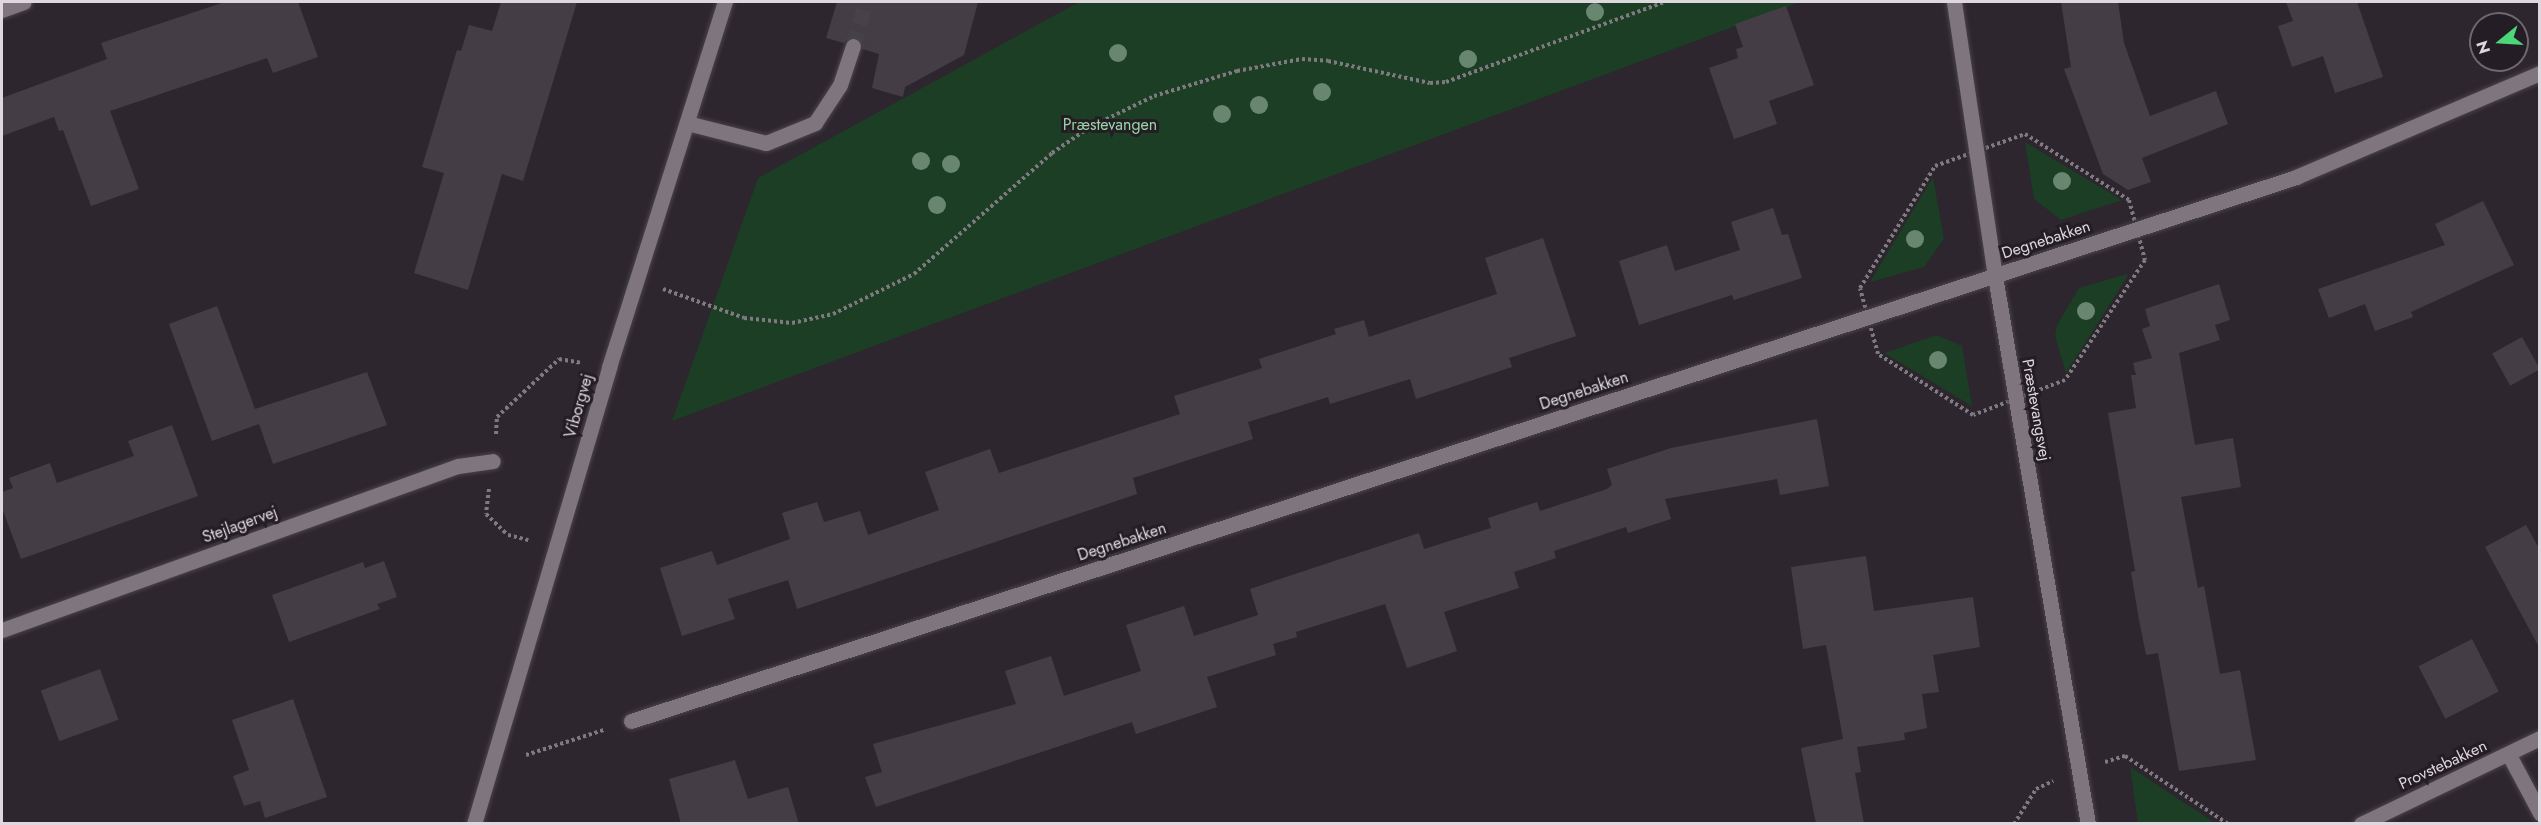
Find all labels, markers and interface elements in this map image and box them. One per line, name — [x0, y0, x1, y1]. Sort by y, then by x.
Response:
north arrow — [2469, 12, 2529, 72]
text: N — [2470, 37, 2496, 57]
park label: Præstevangen — [1063, 115, 1157, 135]
street label: Degnebakken — [1999, 217, 2093, 263]
street label: Præstevangsvej — [2018, 358, 2054, 462]
street label: Degnebakken — [1537, 368, 1631, 414]
street label: Viborgvej — [561, 372, 597, 440]
street label: Stejlagervej — [200, 503, 280, 547]
street label: Degnebakken — [1075, 519, 1169, 565]
street label: Provstebakken — [2396, 736, 2490, 794]

